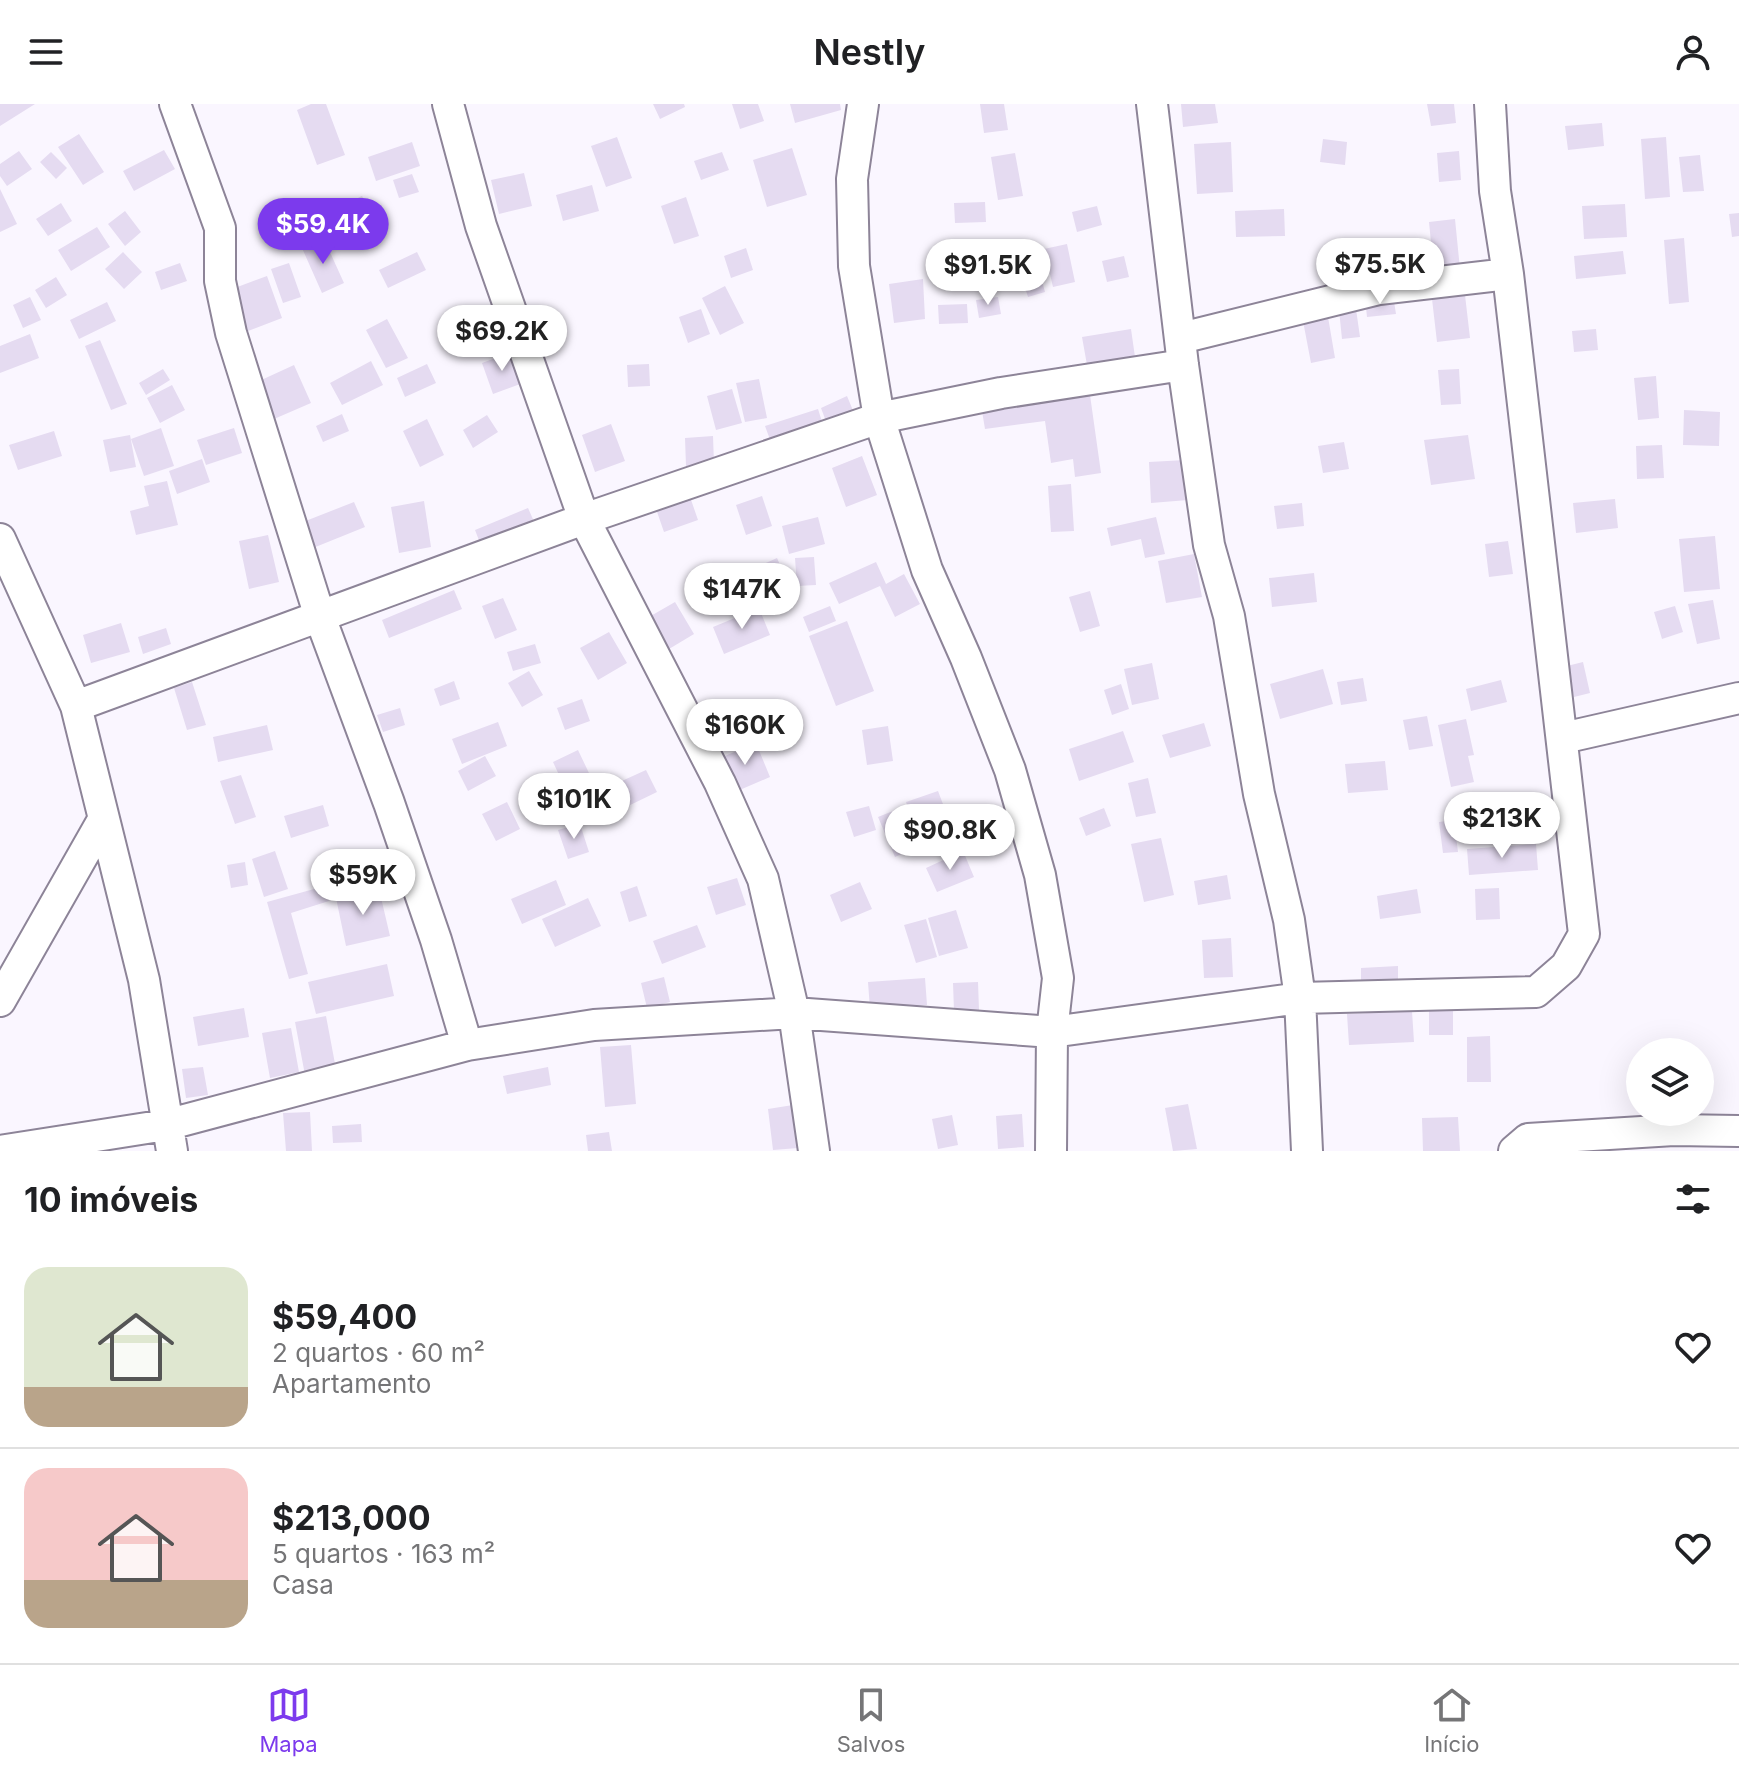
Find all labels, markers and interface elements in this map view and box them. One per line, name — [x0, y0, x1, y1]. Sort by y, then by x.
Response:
icon: menu — [24, 30, 68, 74]
text: Nestly — [813, 30, 926, 74]
icon: person — [1671, 30, 1715, 74]
pin: $59.4K — [258, 198, 388, 266]
text: $59.4K — [276, 208, 370, 239]
pin: $75.5K — [1315, 238, 1445, 306]
pin: $91.5K — [923, 239, 1053, 307]
text: $75.5K — [1334, 248, 1426, 279]
text: $91.5K — [944, 249, 1032, 280]
pin: $69.2K — [437, 305, 567, 373]
text: $69.2K — [455, 315, 549, 346]
pin: $147K — [686, 563, 798, 631]
text: $147K — [702, 573, 782, 604]
pin: $160K — [689, 699, 801, 767]
text: $160K — [704, 709, 786, 740]
pin: $101K — [518, 773, 630, 841]
text: $101K — [536, 783, 612, 814]
pin: $213K — [1446, 792, 1558, 860]
text: $213K — [1462, 802, 1542, 833]
pin: $90.8K — [885, 804, 1015, 872]
text: $90.8K — [903, 814, 997, 845]
pin: $59K — [316, 849, 410, 917]
text: $59K — [328, 859, 398, 890]
map controls — [1626, 1038, 1714, 1126]
button: layers — [1626, 1038, 1714, 1126]
icon: filters — [1671, 1177, 1715, 1221]
text: 10 imóveis — [24, 1179, 198, 1220]
text: $59,400 — [272, 1296, 417, 1337]
icon: home — [88, 1299, 184, 1395]
icon: heart — [1671, 1325, 1715, 1369]
text: 2 quartos · 60 m² — [272, 1337, 485, 1368]
text: Apartamento — [272, 1368, 431, 1399]
text: $213,000 — [272, 1497, 431, 1538]
icon: home — [88, 1500, 184, 1596]
icon: heart — [1671, 1526, 1715, 1570]
text: 5 quartos · 163 m² — [272, 1538, 495, 1569]
text: Casa — [272, 1569, 334, 1600]
tab: Mapa — [259, 1683, 318, 1757]
tab: Salvos — [837, 1683, 905, 1757]
tab: Início — [1424, 1683, 1480, 1757]

